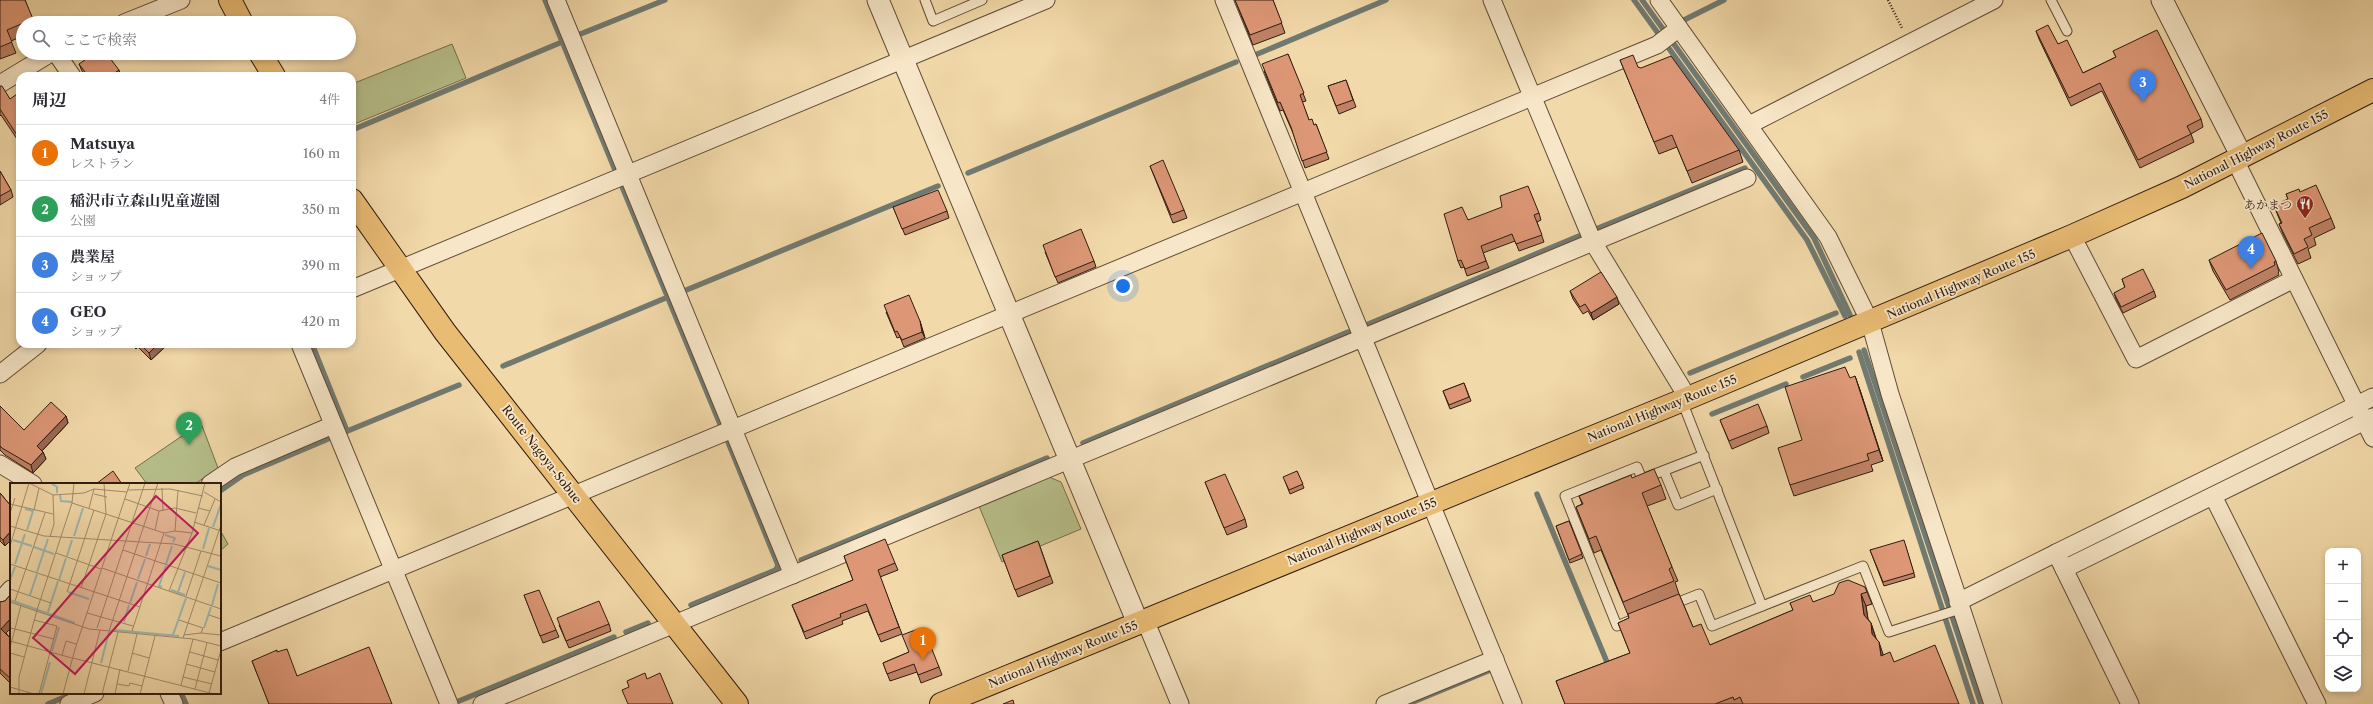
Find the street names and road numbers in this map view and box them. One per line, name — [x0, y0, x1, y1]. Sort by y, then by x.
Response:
street label: National Highway Route 155 — [2181, 106, 2331, 192]
street label: National Highway Route 155 — [1884, 246, 2038, 322]
street label: National Highway Route 155 — [1585, 371, 1739, 445]
street label: Route Nagoya-Sobue — [499, 402, 585, 506]
street label: National Highway Route 155 — [1285, 494, 1439, 568]
street label: National Highway Route 155 — [986, 617, 1140, 691]

